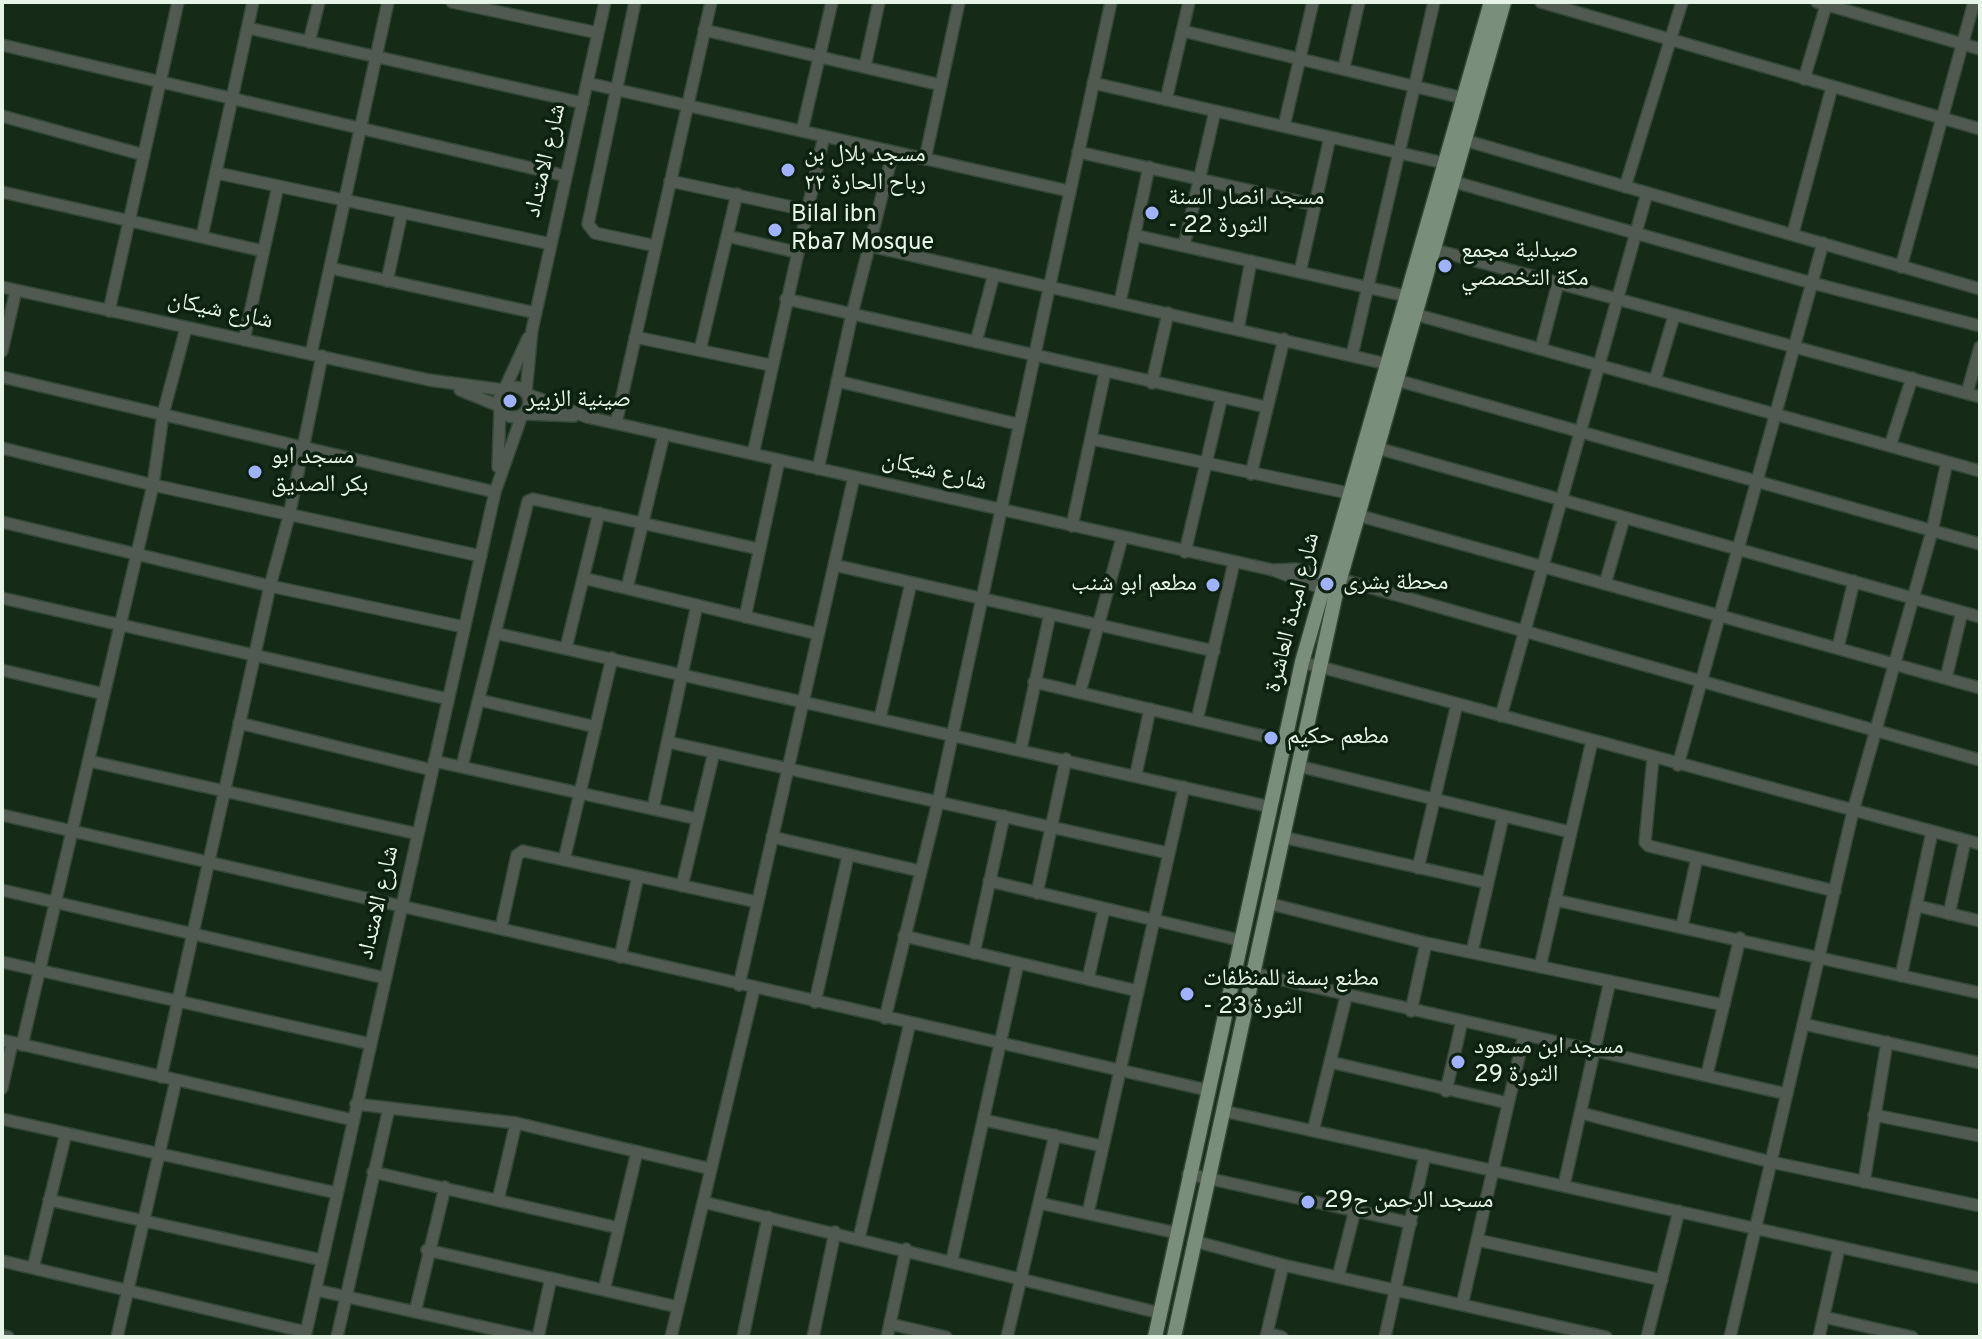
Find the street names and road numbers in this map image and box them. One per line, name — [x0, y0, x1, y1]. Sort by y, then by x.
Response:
street label: شارع الامتداد — [520, 101, 574, 221]
street label: شارع شيكان — [165, 287, 275, 337]
street label: شارع شيكان — [879, 447, 989, 499]
street label: شارع امبدة العاشرة — [1260, 530, 1328, 696]
street label: شارع الامتداد — [353, 843, 407, 963]

